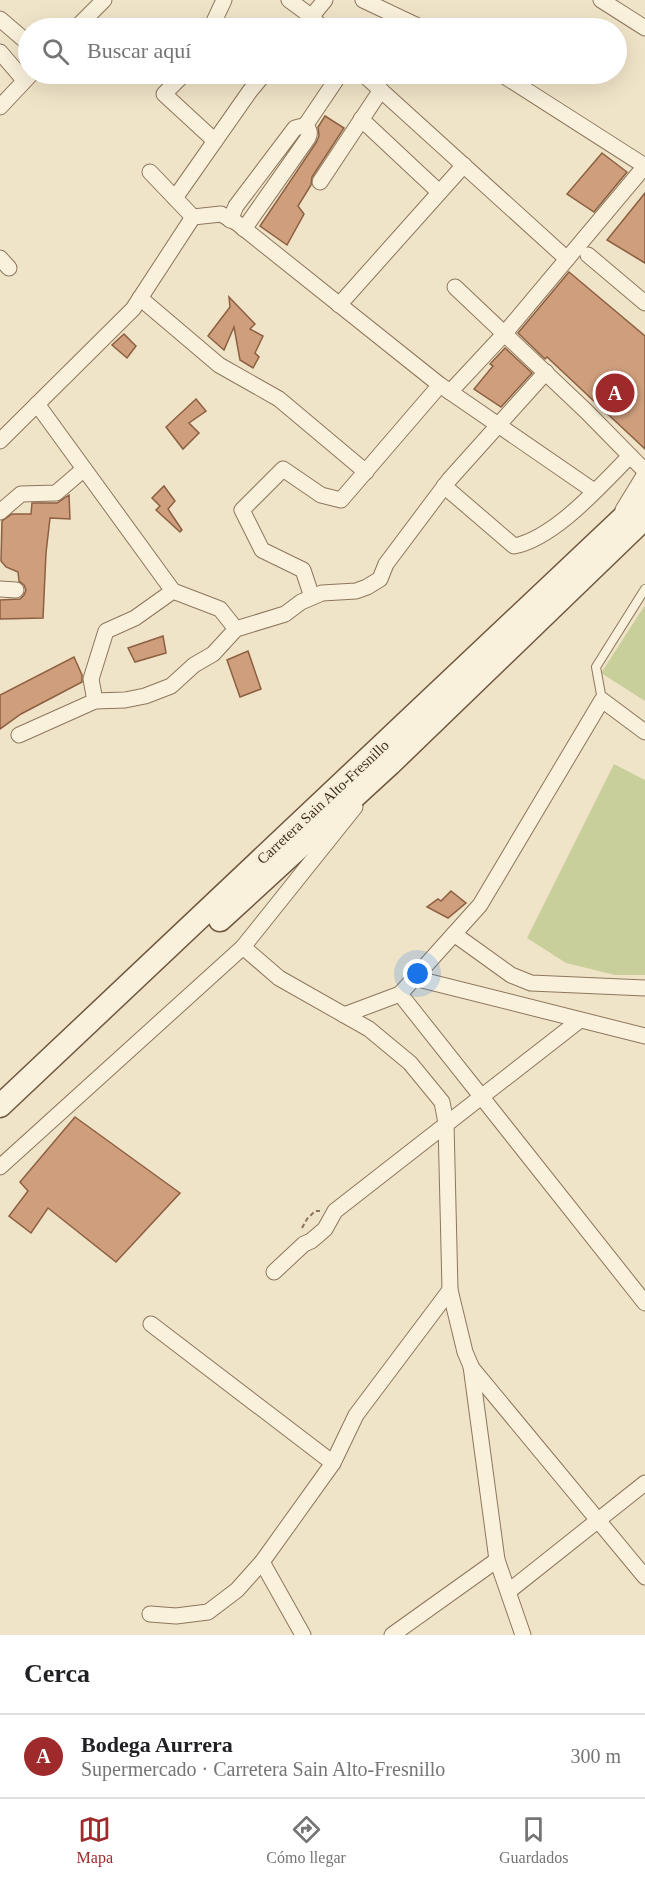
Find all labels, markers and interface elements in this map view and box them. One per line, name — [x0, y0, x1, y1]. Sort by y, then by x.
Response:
search box — [18, 18, 627, 84]
icon: search — [39, 35, 72, 68]
text: Buscar aquí — [87, 38, 191, 63]
pin: A — [596, 370, 634, 416]
street label: Carretera Sain Alto-Fresnillo — [254, 737, 392, 867]
your location — [403, 959, 432, 988]
text: Cerca — [24, 1659, 90, 1688]
text: Bodega Aurrera — [81, 1732, 233, 1757]
text: A — [36, 1745, 51, 1767]
text: 300 m — [570, 1745, 621, 1767]
text: Supermercado · Carretera Sain Alto-Fresnillo — [81, 1758, 445, 1780]
tab: Mapa — [77, 1813, 113, 1867]
tab: Cómo llegar — [266, 1813, 346, 1867]
tab: Guardados — [499, 1813, 568, 1867]

